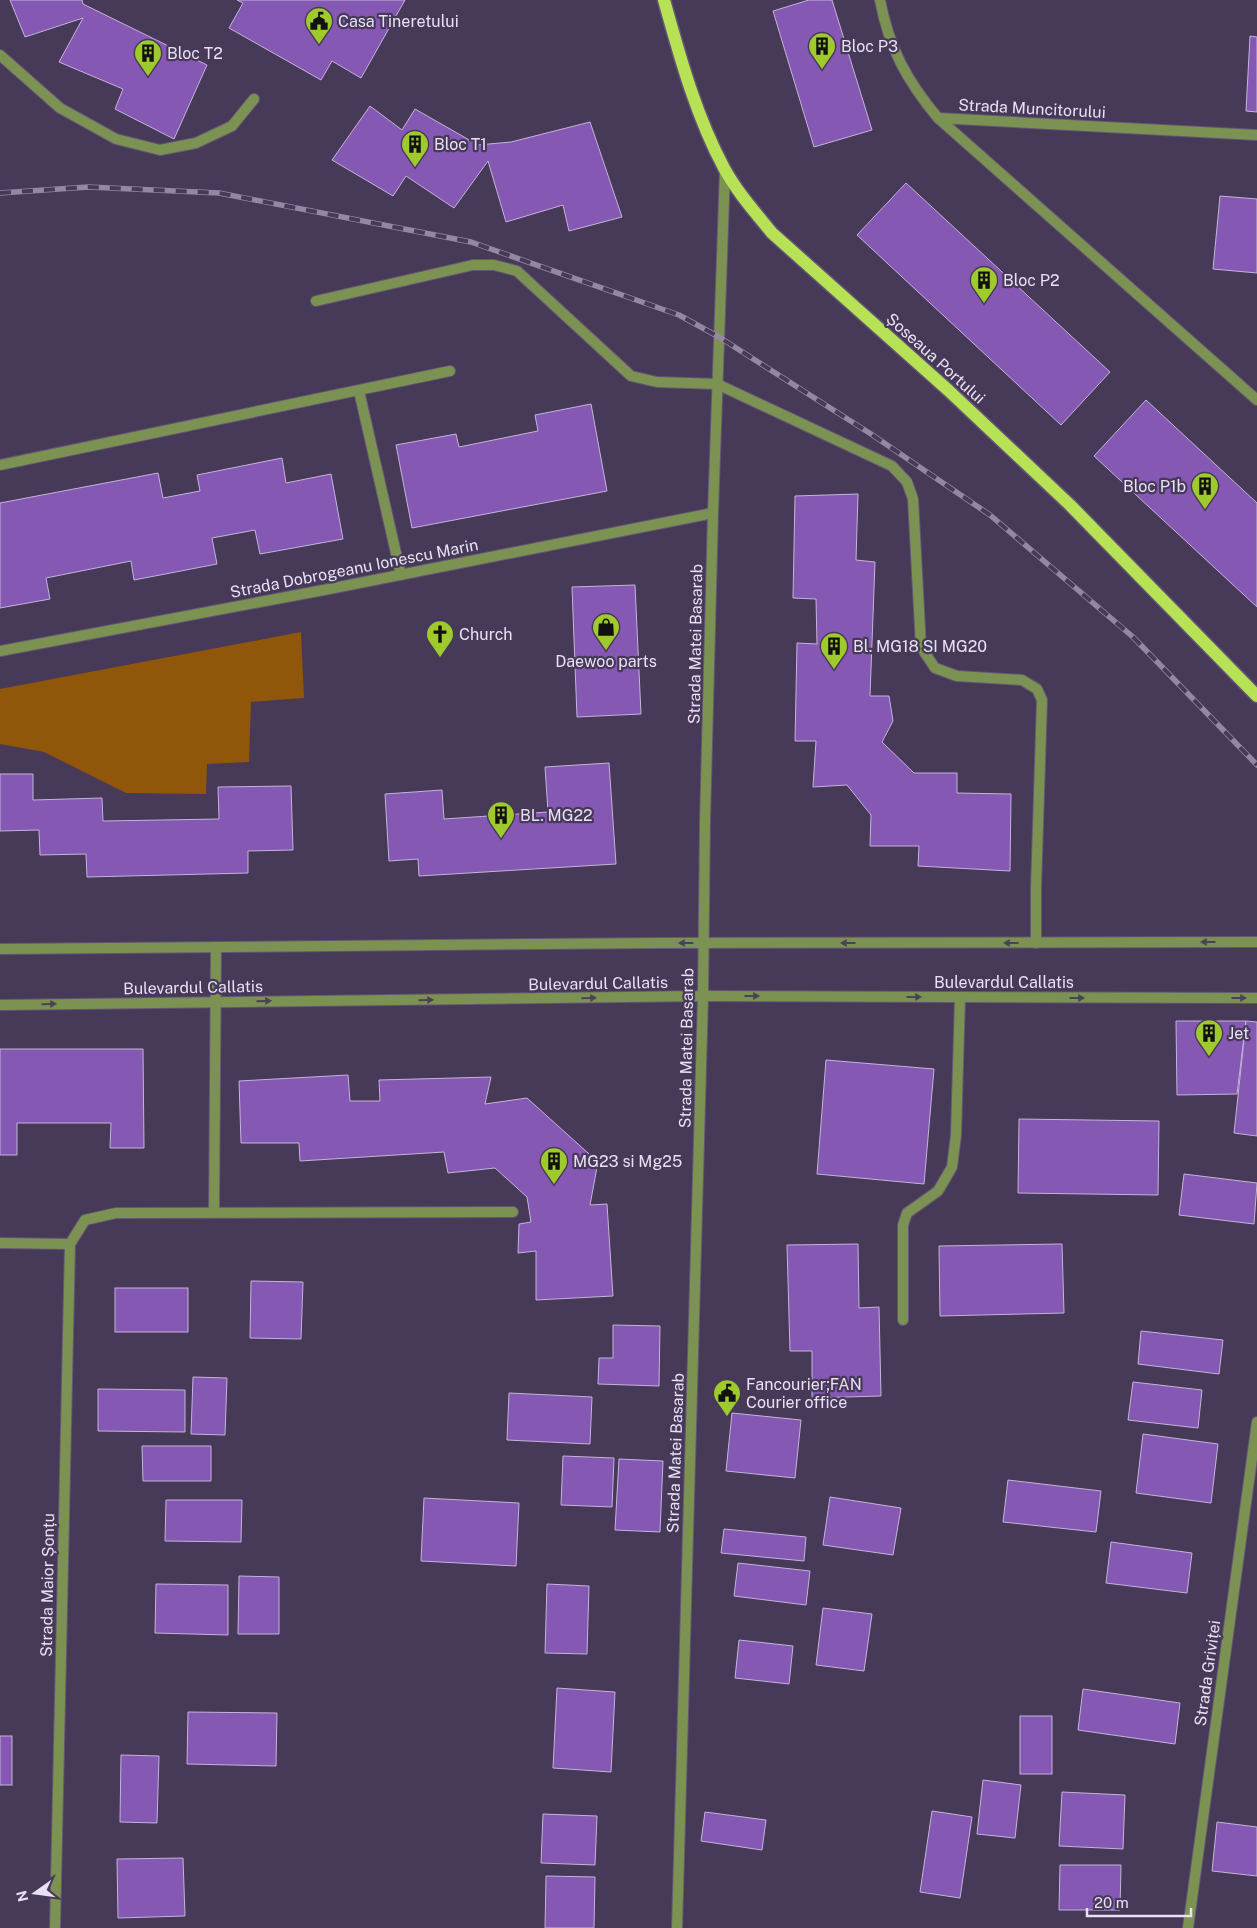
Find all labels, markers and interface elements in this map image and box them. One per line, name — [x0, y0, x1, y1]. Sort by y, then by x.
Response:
public building icon: Casa Tineretului — [304, 6, 334, 45]
place label: Casa Tineretului — [338, 12, 459, 31]
building icon: Bloc P3 — [807, 31, 837, 70]
place label: Bloc P3 — [841, 37, 898, 56]
building icon: Bloc T2 — [133, 38, 163, 77]
place label: Bloc T2 — [167, 44, 223, 63]
street label: Strada Muncitorului — [958, 95, 1106, 122]
building icon: Bloc T1 — [400, 129, 430, 168]
place label: Bloc T1 — [434, 135, 487, 154]
building icon: Bloc P2 — [969, 265, 999, 304]
place label: Bloc P2 — [1003, 271, 1059, 290]
street label: Șoseaua Portului — [882, 309, 989, 408]
building icon: Bloc P1b — [1190, 471, 1220, 510]
place label: Bloc P1b — [1123, 477, 1186, 496]
street label: Strada Dobrogeanu Ionescu Marin — [228, 535, 480, 602]
street label: Strada Matei Basarab — [685, 564, 706, 724]
shop icon: Daewoo parts — [591, 612, 621, 651]
church icon: Church — [425, 619, 455, 658]
place label: Church — [459, 625, 513, 644]
building icon: Bl. MG18 SI MG20 — [819, 631, 849, 670]
place label: Bl. MG18 SI MG20 — [853, 637, 987, 656]
place label: Daewoo parts — [555, 652, 657, 671]
building icon: BL. MG22 — [486, 800, 516, 839]
place label: BL. MG22 — [520, 806, 592, 825]
one-way arrow — [1200, 938, 1216, 946]
one-way arrow — [678, 939, 694, 947]
one-way arrow — [840, 939, 856, 947]
one-way arrow — [1003, 939, 1019, 947]
street label: Strada Matei Basarab — [676, 968, 697, 1128]
street label: Bulevardul Callatis — [528, 973, 668, 994]
street label: Bulevardul Callatis — [934, 973, 1074, 992]
street label: Bulevardul Callatis — [123, 977, 263, 998]
one-way arrow — [744, 992, 760, 1000]
one-way arrow — [906, 993, 922, 1001]
one-way arrow — [581, 994, 597, 1002]
one-way arrow — [1069, 994, 1085, 1002]
one-way arrow — [1231, 994, 1247, 1002]
one-way arrow — [418, 996, 434, 1004]
one-way arrow — [256, 997, 272, 1005]
one-way arrow — [41, 1000, 57, 1008]
building icon: Jet — [1194, 1018, 1224, 1057]
place label: Jet — [1228, 1024, 1249, 1043]
building icon: MG23 si Mg25 — [539, 1146, 569, 1185]
place label: MG23 si Mg25 — [573, 1152, 682, 1171]
street label: Strada Matei Basarab — [663, 1373, 688, 1533]
place label: Fancourier;FAN Courier office — [746, 1375, 862, 1412]
public building icon: Fancourier;FAN Courier office — [712, 1378, 742, 1417]
street label: Strada Maior Șonțu — [37, 1513, 58, 1657]
street label: Strada Griviței — [1191, 1619, 1224, 1727]
north arrow — [10, 1868, 60, 1918]
scale bar — [1087, 1886, 1191, 1918]
text: N — [13, 1889, 31, 1903]
text: 20 m — [1094, 1894, 1129, 1911]

